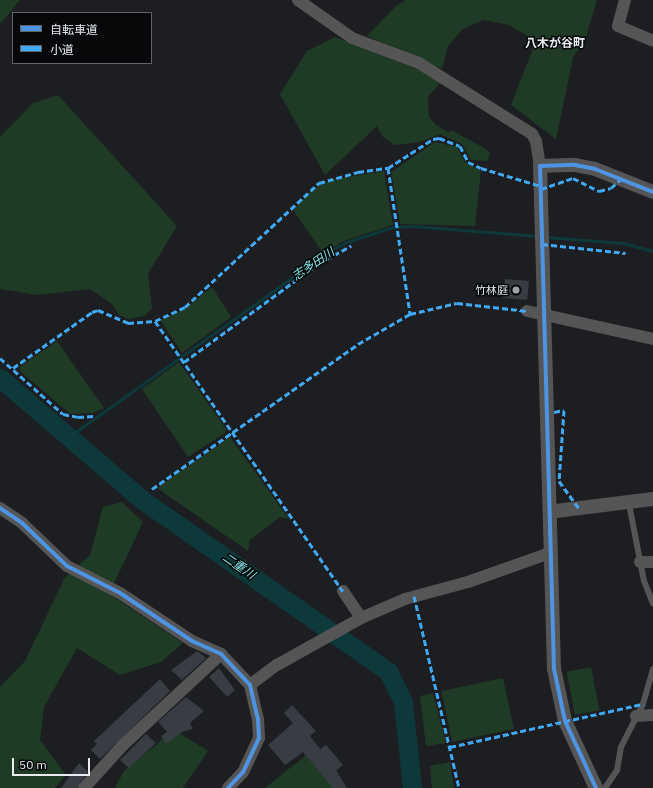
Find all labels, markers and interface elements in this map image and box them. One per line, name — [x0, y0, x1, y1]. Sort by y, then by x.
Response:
legend — [12, 12, 152, 64]
text: 自転車道 — [50, 22, 98, 37]
district label: 八木が谷町 — [525, 36, 585, 50]
text: 小道 — [50, 42, 74, 57]
water label: 志多田川 — [289, 245, 337, 283]
place label: 竹林庭 — [475, 283, 508, 297]
marker: 竹林庭 — [511, 285, 521, 295]
water label: 二重川 — [220, 550, 258, 582]
scale bar — [14, 750, 92, 776]
text: 50 m — [19, 757, 47, 772]

